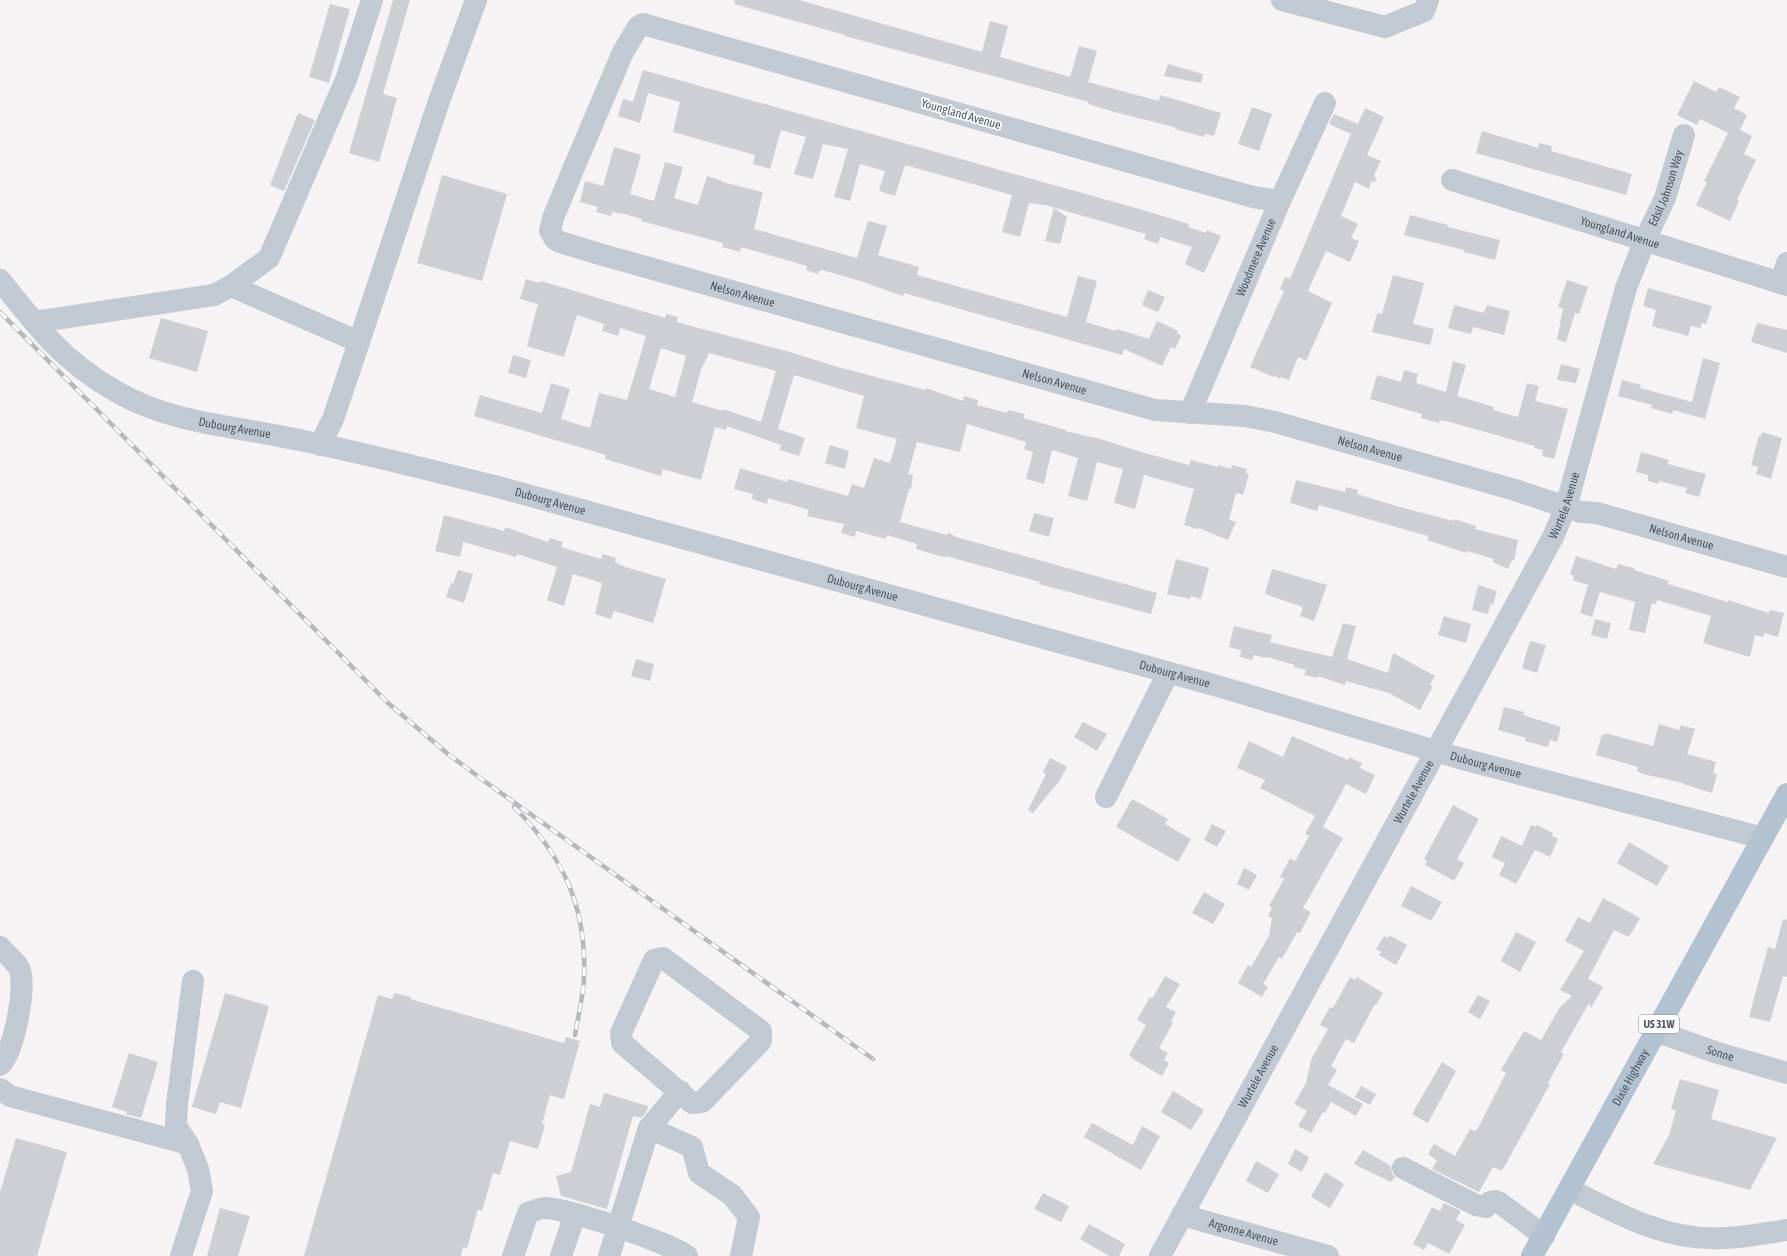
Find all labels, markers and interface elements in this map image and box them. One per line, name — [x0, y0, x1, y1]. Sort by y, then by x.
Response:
street label: Youngland Avenue — [920, 96, 1002, 132]
street label: Edsil Johnson Way — [1646, 148, 1686, 228]
street label: Youngland Avenue — [1579, 214, 1661, 252]
street label: Woodmere Avenue — [1233, 216, 1279, 299]
street label: Nelson Avenue — [709, 278, 776, 310]
street label: Nelson Avenue — [1021, 366, 1088, 397]
street label: Dubourg Avenue — [197, 415, 272, 441]
street label: Nelson Avenue — [1336, 433, 1404, 465]
street label: Wurtele Avenue — [1546, 471, 1582, 541]
street label: Dubourg Avenue — [513, 485, 587, 518]
street label: Nelson Avenue — [1648, 521, 1715, 553]
street label: Dubourg Avenue — [825, 571, 899, 604]
street label: Dubourg Avenue — [1138, 658, 1212, 691]
street label: Dubourg Avenue — [1448, 749, 1523, 781]
street label: Wurtele Avenue — [1391, 758, 1437, 826]
road number: US 31W — [1639, 1015, 1679, 1033]
street label: Wurtele Avenue — [1235, 1042, 1281, 1110]
street label: Sonne — [1705, 1043, 1735, 1064]
street label: Dixie Highway — [1609, 1047, 1652, 1108]
street label: Argonne Avenue — [1207, 1216, 1280, 1249]

